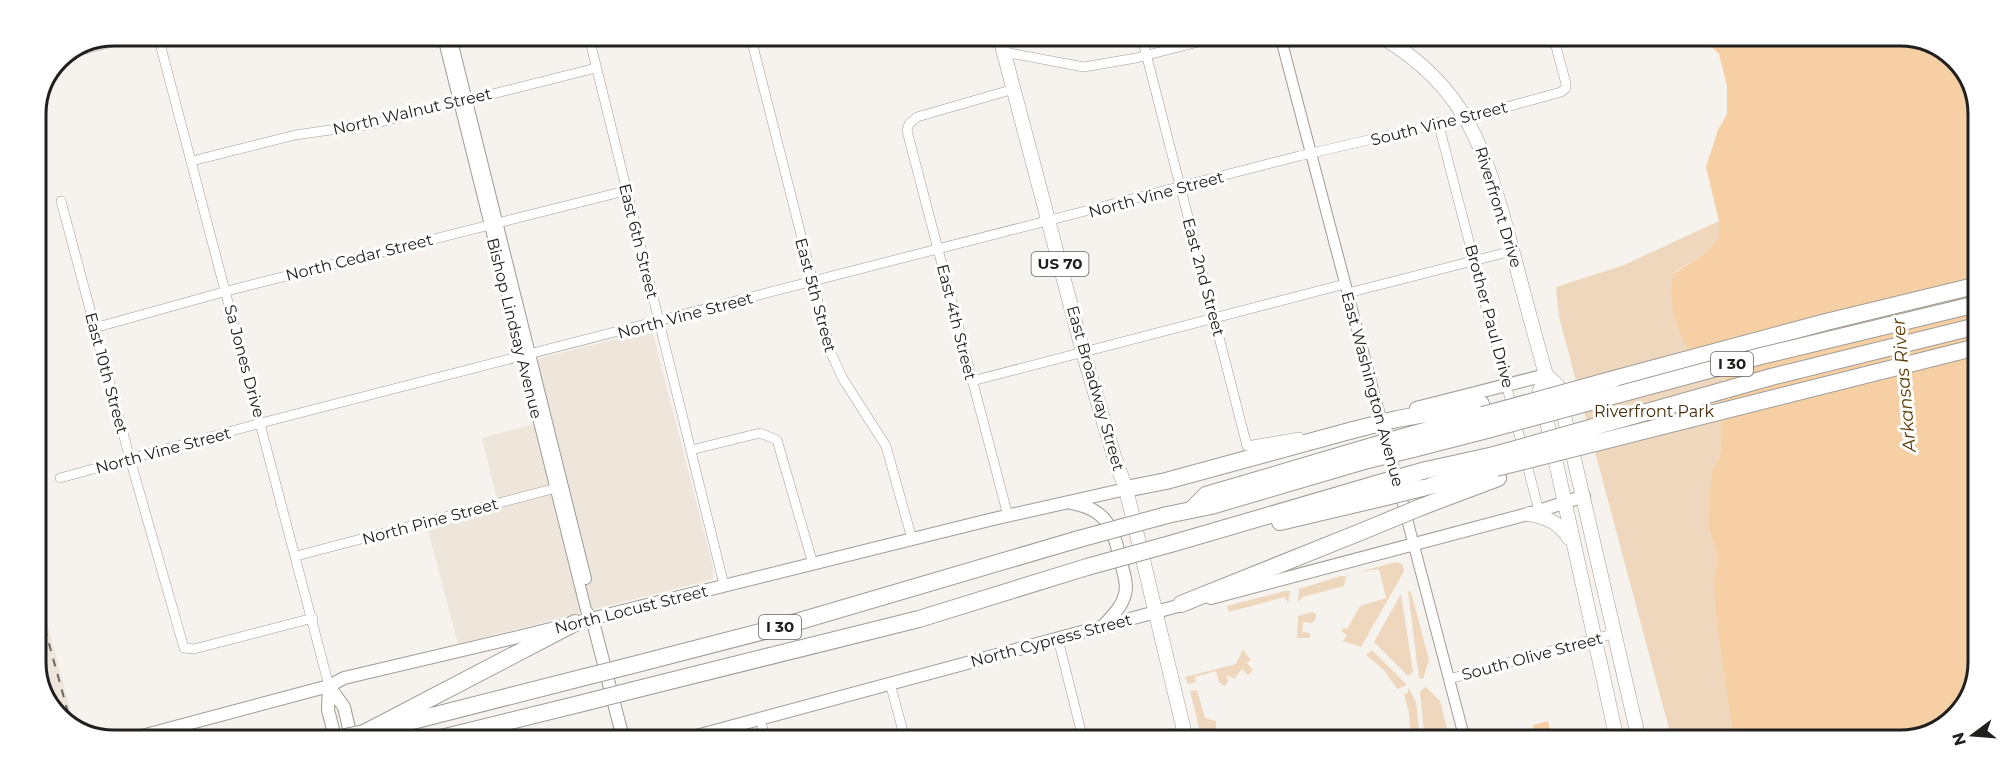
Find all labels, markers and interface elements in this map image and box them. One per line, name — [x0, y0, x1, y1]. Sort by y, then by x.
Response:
street label: North Walnut Street — [331, 84, 494, 139]
street label: South Vine Street — [1369, 97, 1510, 150]
street label: Riverfront Drive — [1471, 144, 1526, 270]
street label: North Vine Street — [1086, 167, 1226, 222]
street label: East 6th Street — [615, 182, 662, 301]
street label: East 2nd Street — [1179, 216, 1229, 339]
street label: North Cedar Street — [284, 230, 435, 285]
street label: Bishop Lindsay Avenue — [483, 236, 546, 420]
street label: East 5th Street — [791, 236, 840, 355]
street label: Brother Paul Drive — [1461, 242, 1518, 390]
road number: US 70 — [1032, 252, 1088, 276]
street label: East 4th Street — [933, 262, 980, 383]
street label: North Vine Street — [615, 288, 755, 343]
street label: East Washington Avenue — [1337, 290, 1408, 489]
street label: Sa Jones Drive — [220, 303, 269, 420]
street label: East Broadway Street — [1063, 303, 1128, 474]
street label: East 10th Street — [81, 310, 132, 436]
water label: Arkansas River — [1887, 316, 1921, 454]
road number: I 30 — [1711, 352, 1753, 376]
park label: Riverfront Park — [1594, 402, 1714, 421]
street label: North Vine Street — [93, 423, 233, 478]
street label: North Pine Street — [360, 494, 501, 549]
street label: North Locust Street — [553, 581, 710, 638]
street label: North Cypress Street — [968, 610, 1134, 671]
road number: I 30 — [759, 615, 801, 639]
street label: South Olive Street — [1460, 628, 1605, 684]
north arrow — [1943, 705, 2003, 765]
text: N — [1948, 730, 1970, 748]

